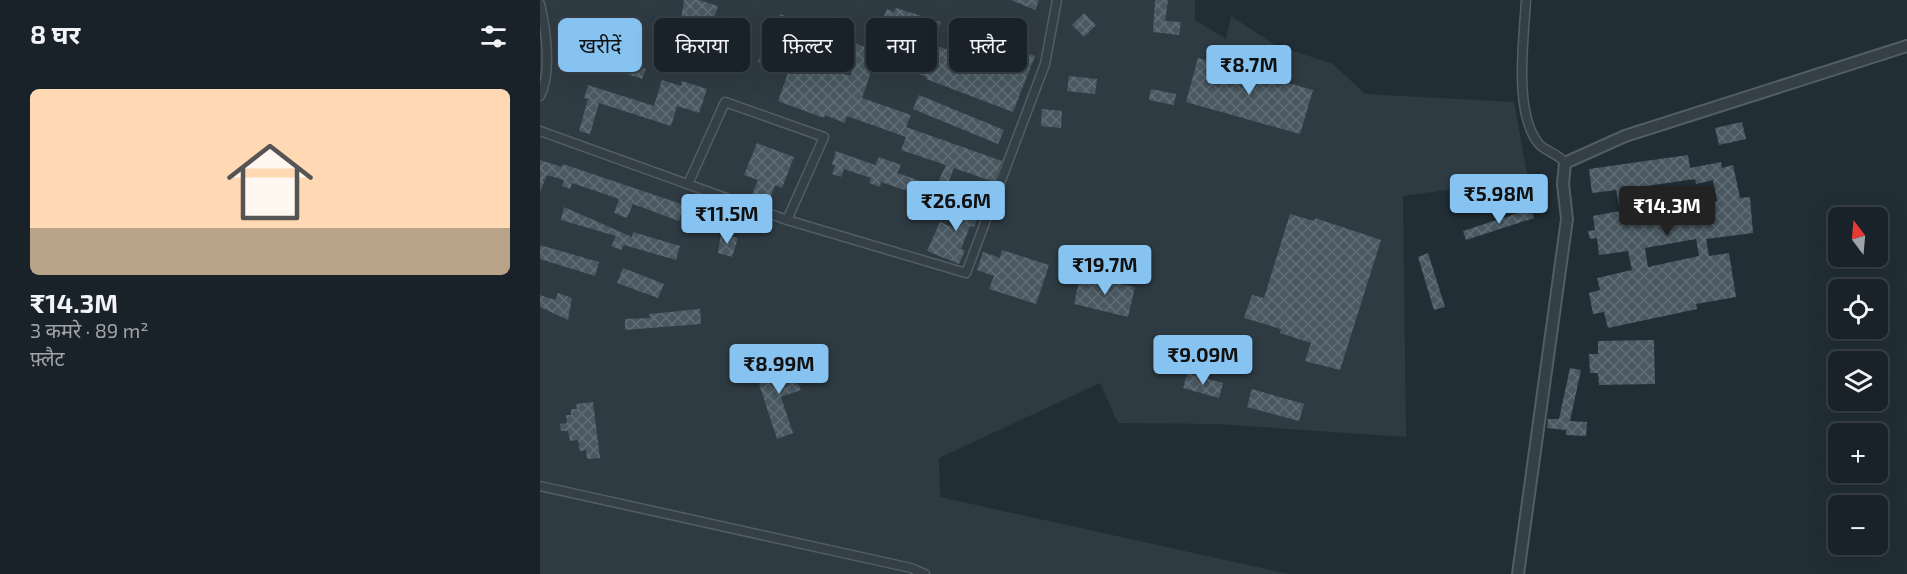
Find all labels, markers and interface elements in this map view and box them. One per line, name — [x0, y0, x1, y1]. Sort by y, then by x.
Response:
text: 8 घर — [30, 18, 80, 49]
chip: खरीदें — [558, 18, 642, 72]
chip: किराया — [654, 18, 750, 72]
chip: फ़िल्टर — [762, 18, 854, 72]
chip: नया — [866, 18, 937, 72]
chip: फ़्लैट — [949, 18, 1027, 72]
icon: filters — [477, 20, 510, 53]
pin: ₹8.7M — [1207, 45, 1291, 96]
text: ₹8.7M — [1220, 52, 1278, 76]
icon: home — [216, 128, 324, 236]
pin: ₹5.98M — [1450, 174, 1548, 225]
pin: ₹26.6M — [907, 181, 1005, 232]
text: ₹5.98M — [1464, 181, 1534, 205]
pin: ₹14.3M — [1618, 186, 1716, 237]
text: ₹26.6M — [921, 188, 991, 212]
text: ₹14.3M — [1633, 193, 1701, 217]
pin: ₹11.5M — [678, 194, 776, 245]
text: ₹11.5M — [695, 201, 759, 225]
north arrow — [1828, 207, 1888, 267]
map controls — [1828, 207, 1888, 555]
pin: ₹19.7M — [1056, 245, 1154, 296]
text: ₹19.7M — [1072, 252, 1138, 276]
button: locate — [1828, 279, 1888, 339]
text: ₹14.3M — [30, 287, 118, 318]
text: 3 कमरे · 89 m² — [30, 318, 149, 342]
pin: ₹9.09M — [1154, 335, 1252, 386]
text: ₹9.09M — [1167, 342, 1239, 366]
pin: ₹8.99M — [730, 344, 828, 395]
text: फ़्लैट — [30, 346, 65, 370]
text: ₹8.99M — [743, 351, 815, 375]
button: layers — [1828, 351, 1888, 411]
button: + — [1828, 423, 1888, 483]
button: − — [1828, 495, 1888, 555]

